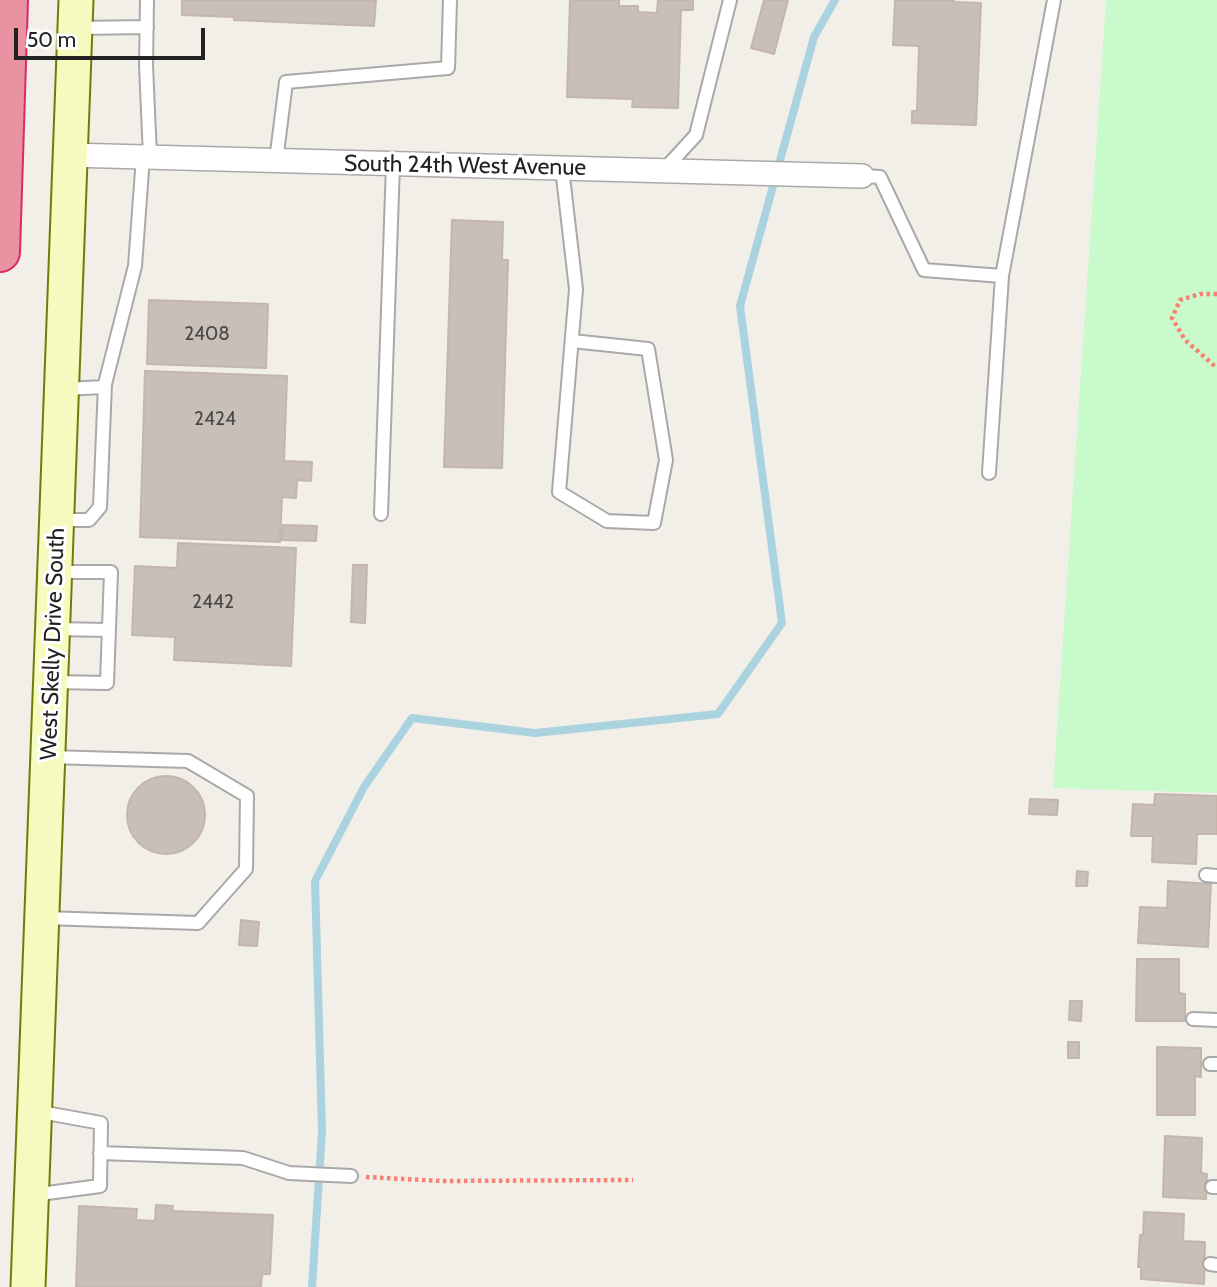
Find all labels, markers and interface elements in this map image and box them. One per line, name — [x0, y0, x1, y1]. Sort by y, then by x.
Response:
scale bar — [18, 14, 208, 58]
text: 50 m — [27, 27, 76, 52]
street label: South 24th West Avenue — [344, 150, 586, 182]
house number: 2408 — [184, 323, 230, 345]
house number: 2424 — [194, 408, 236, 430]
street label: West Skelly Drive South — [35, 527, 71, 761]
house number: 2442 — [192, 591, 234, 613]

